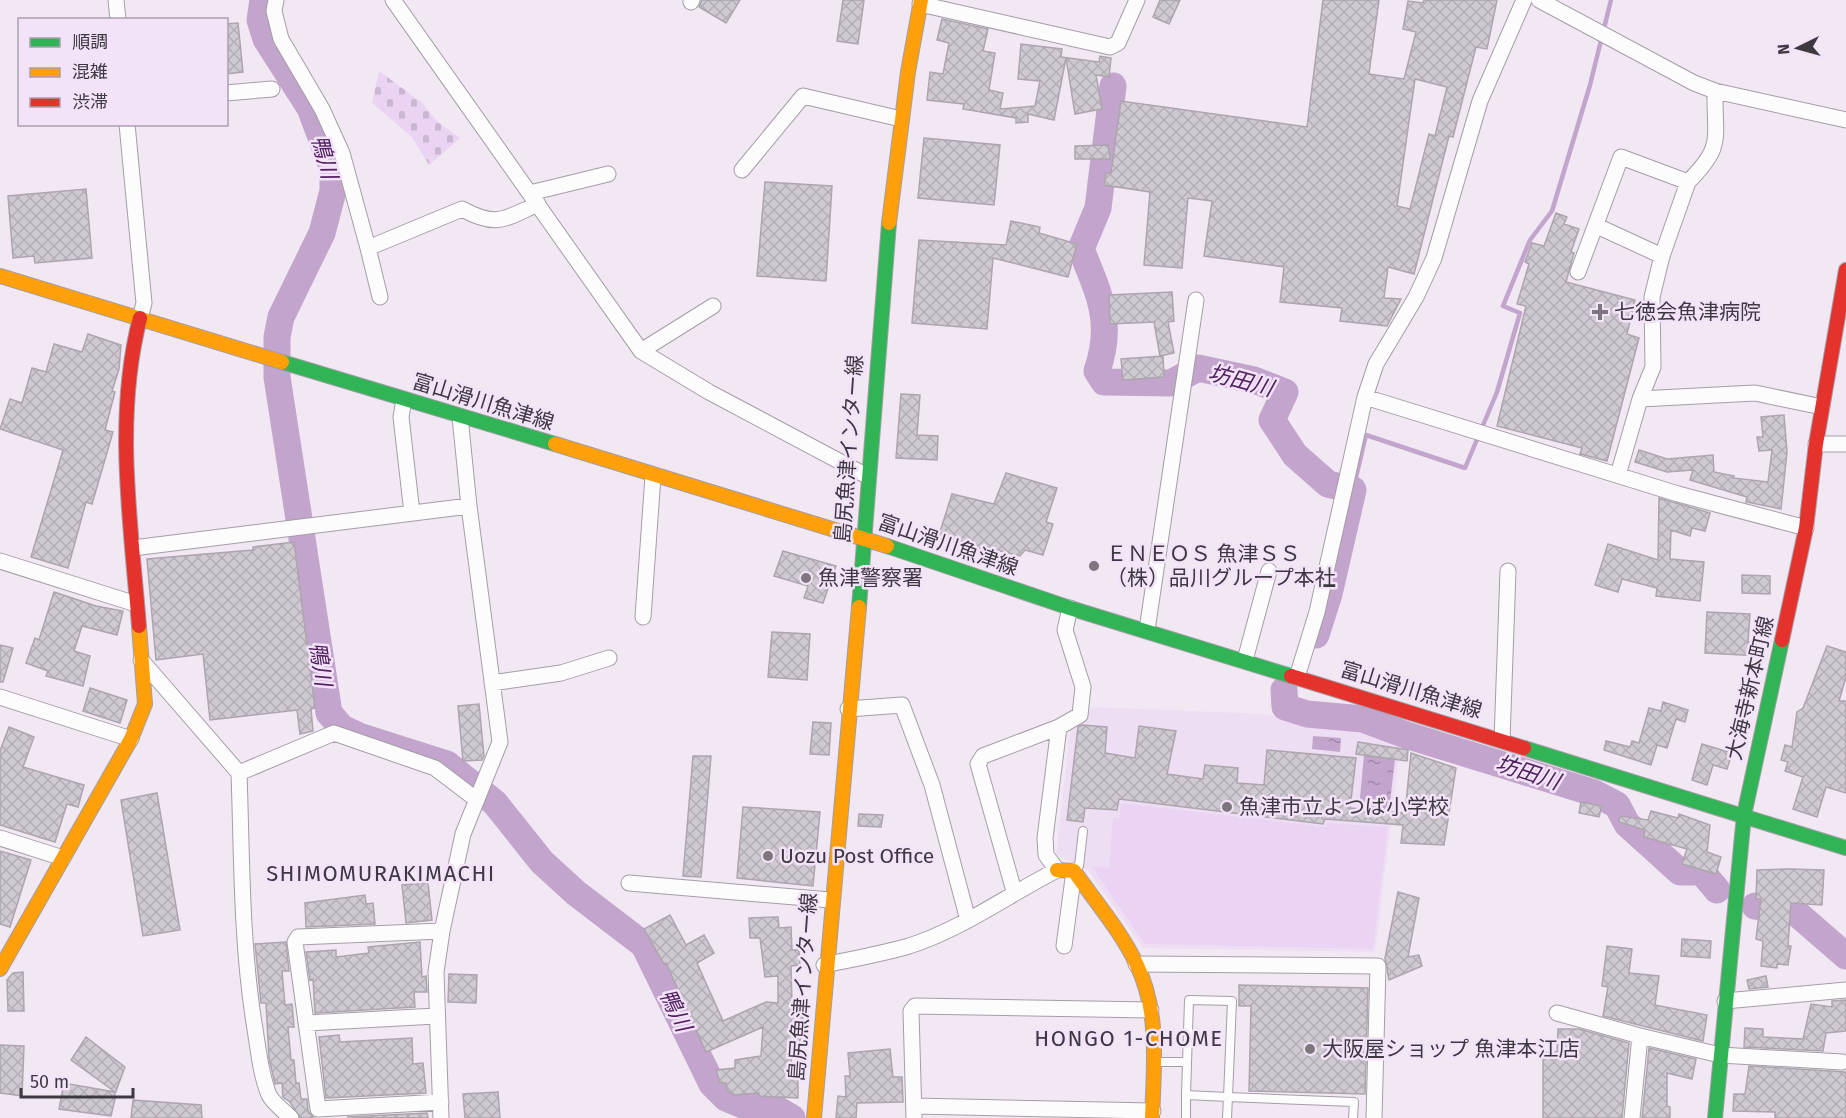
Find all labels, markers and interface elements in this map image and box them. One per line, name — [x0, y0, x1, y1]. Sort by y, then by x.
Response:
legend — [18, 18, 228, 126]
north arrow — [1768, 18, 1828, 78]
text: 順調 — [72, 31, 108, 53]
text: N — [1774, 43, 1793, 55]
text: 混雑 — [72, 61, 108, 83]
text: 渋滞 — [72, 91, 108, 113]
water label: 鴨川 — [306, 132, 344, 184]
place label: 七徳会魚津病院 — [1614, 299, 1761, 325]
marker: 七徳会魚津病院 — [1591, 303, 1609, 321]
street label: 島尻魚津インター線 — [829, 354, 869, 544]
water label: 坊田川 — [1205, 359, 1278, 403]
street label: 富山滑川魚津線 — [409, 368, 557, 436]
street label: 富山滑川魚津線 — [874, 509, 1022, 581]
place label: ＥＮＥＯＳ 魚津ＳＳ （株）品川グループ本社 — [1106, 541, 1336, 591]
marker: ＥＮＥＯＳ 魚津ＳＳ （株）品川グループ本社 — [1087, 559, 1101, 573]
place label: 魚津警察署 — [818, 565, 923, 591]
marker: 魚津警察署 — [799, 571, 813, 585]
street label: 大海寺新本町線 — [1721, 613, 1779, 763]
water label: 鴨川 — [304, 640, 338, 690]
street label: 富山滑川魚津線 — [1337, 656, 1485, 724]
water label: 坊田川 — [1492, 749, 1565, 796]
place label: 魚津市立よつば小学校 — [1239, 794, 1449, 820]
marker: 魚津市立よつば小学校 — [1220, 800, 1234, 814]
place label: Uozu Post Office — [780, 843, 934, 869]
marker: Uozu Post Office — [761, 849, 775, 863]
district label: SHIMOMURAKIMACHI — [266, 860, 496, 887]
street label: 島尻魚津インター線 — [783, 892, 823, 1082]
water label: 鴨川 — [654, 985, 698, 1038]
district label: HONGO 1-CHOME — [1034, 1025, 1224, 1052]
place label: 大阪屋ショップ 魚津本江店 — [1322, 1036, 1580, 1062]
marker: 大阪屋ショップ 魚津本江店 — [1303, 1042, 1317, 1056]
scale bar — [21, 1061, 134, 1099]
text: 50 m — [30, 1071, 69, 1093]

